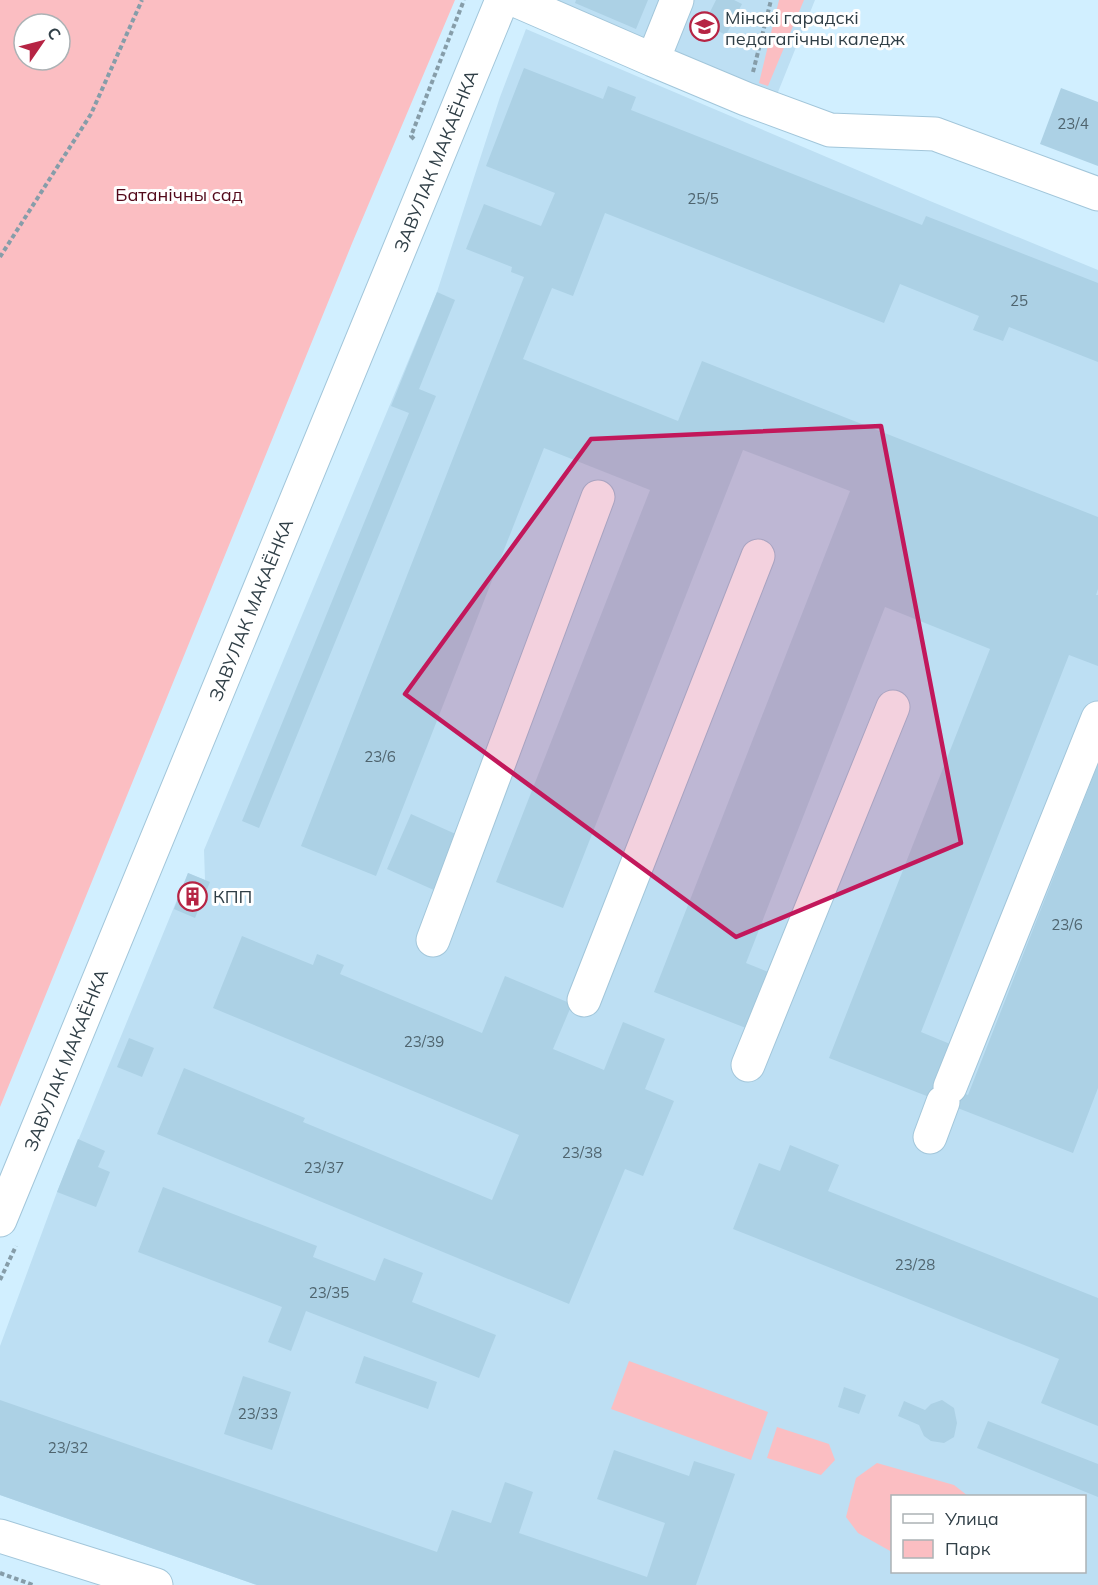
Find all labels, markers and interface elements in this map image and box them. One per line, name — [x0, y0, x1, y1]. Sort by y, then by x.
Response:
place label: Мінскі гарадскі педагагічны каледж — [725, 6, 905, 50]
school or university icon: Мінскі гарадскі педагагічны каледж — [688, 11, 720, 43]
north arrow — [12, 12, 72, 72]
text: С — [43, 23, 66, 44]
street label: ЗАВУЛАК МАКАЁНКА — [389, 67, 483, 255]
house number: 23/4 — [1057, 114, 1089, 133]
park label: Батанічны сад — [115, 183, 243, 206]
house number: 25/5 — [687, 189, 719, 208]
house number: 25 — [1010, 291, 1028, 310]
street label: ЗАВУЛАК МАКАЁНКА — [204, 516, 298, 704]
house number: 23/6 — [364, 747, 396, 766]
building icon: КПП — [176, 880, 208, 912]
place label: КПП — [213, 885, 252, 908]
house number: 23/6 — [1051, 915, 1083, 934]
street label: ЗАВУЛАК МАКАЁНКА — [19, 966, 113, 1154]
house number: 23/39 — [404, 1032, 444, 1051]
house number: 23/38 — [562, 1143, 602, 1162]
house number: 23/37 — [304, 1158, 344, 1177]
house number: 23/28 — [895, 1255, 935, 1274]
house number: 23/35 — [309, 1283, 349, 1302]
house number: 23/33 — [238, 1404, 278, 1423]
house number: 23/32 — [48, 1438, 88, 1457]
legend — [891, 1495, 1086, 1573]
text: Улица — [944, 1507, 999, 1530]
text: Парк — [945, 1537, 991, 1560]

